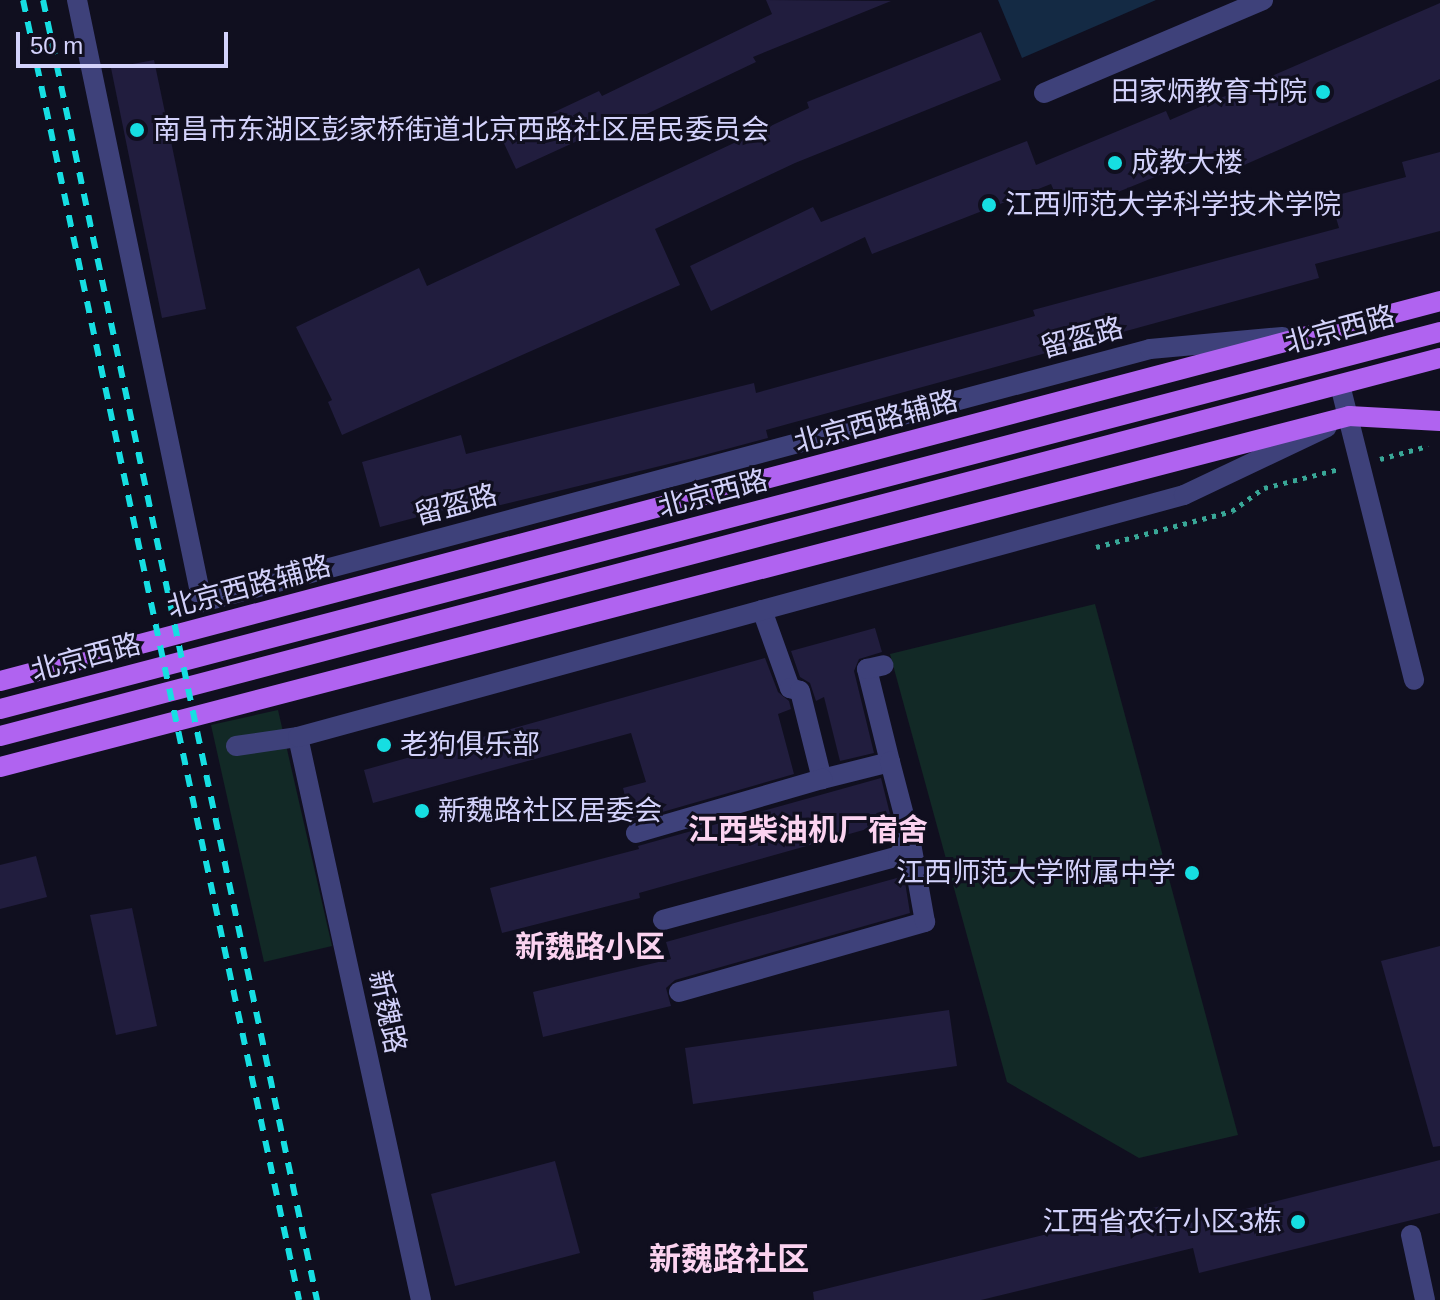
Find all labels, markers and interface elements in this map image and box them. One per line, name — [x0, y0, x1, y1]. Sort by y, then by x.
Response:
scale bar — [20, 16, 232, 66]
text: 50 m — [30, 32, 83, 59]
place label: 田家炳教育书院 — [1111, 75, 1307, 109]
marker: 田家炳教育书院 — [1314, 83, 1332, 101]
place label: 南昌市东湖区彭家桥街道北京西路社区居民委员会 — [153, 113, 769, 147]
marker: 南昌市东湖区彭家桥街道北京西路社区居民委员会 — [128, 121, 146, 139]
place label: 成教大楼 — [1131, 146, 1243, 180]
marker: 成教大楼 — [1106, 154, 1124, 172]
place label: 江西师范大学科学技术学院 — [1005, 188, 1341, 222]
marker: 江西师范大学科学技术学院 — [980, 196, 998, 214]
street label: 北京西路 — [1282, 299, 1398, 361]
street label: 留盔路 — [1037, 311, 1127, 365]
street label: 北京西路辅路 — [791, 384, 961, 460]
street label: 北京西路 — [655, 463, 771, 525]
street label: 留盔路 — [411, 478, 501, 532]
street label: 北京西路辅路 — [164, 549, 334, 625]
street label: 北京西路 — [28, 627, 144, 689]
place label: 老狗俱乐部 — [400, 728, 540, 762]
marker: 老狗俱乐部 — [375, 736, 393, 754]
place label: 新魏路社区居委会 — [438, 794, 662, 828]
marker: 新魏路社区居委会 — [413, 802, 431, 820]
district label: 江西柴油机厂宿舍 — [688, 812, 928, 848]
place label: 江西师范大学附属中学 — [896, 856, 1176, 890]
marker: 江西师范大学附属中学 — [1183, 864, 1201, 882]
district label: 新魏路小区 — [515, 929, 665, 965]
street label: 新魏路 — [362, 967, 412, 1057]
place label: 江西省农行小区3栋 — [1042, 1205, 1282, 1239]
marker: 江西省农行小区3栋 — [1289, 1213, 1307, 1231]
district label: 新魏路社区 — [649, 1240, 809, 1278]

